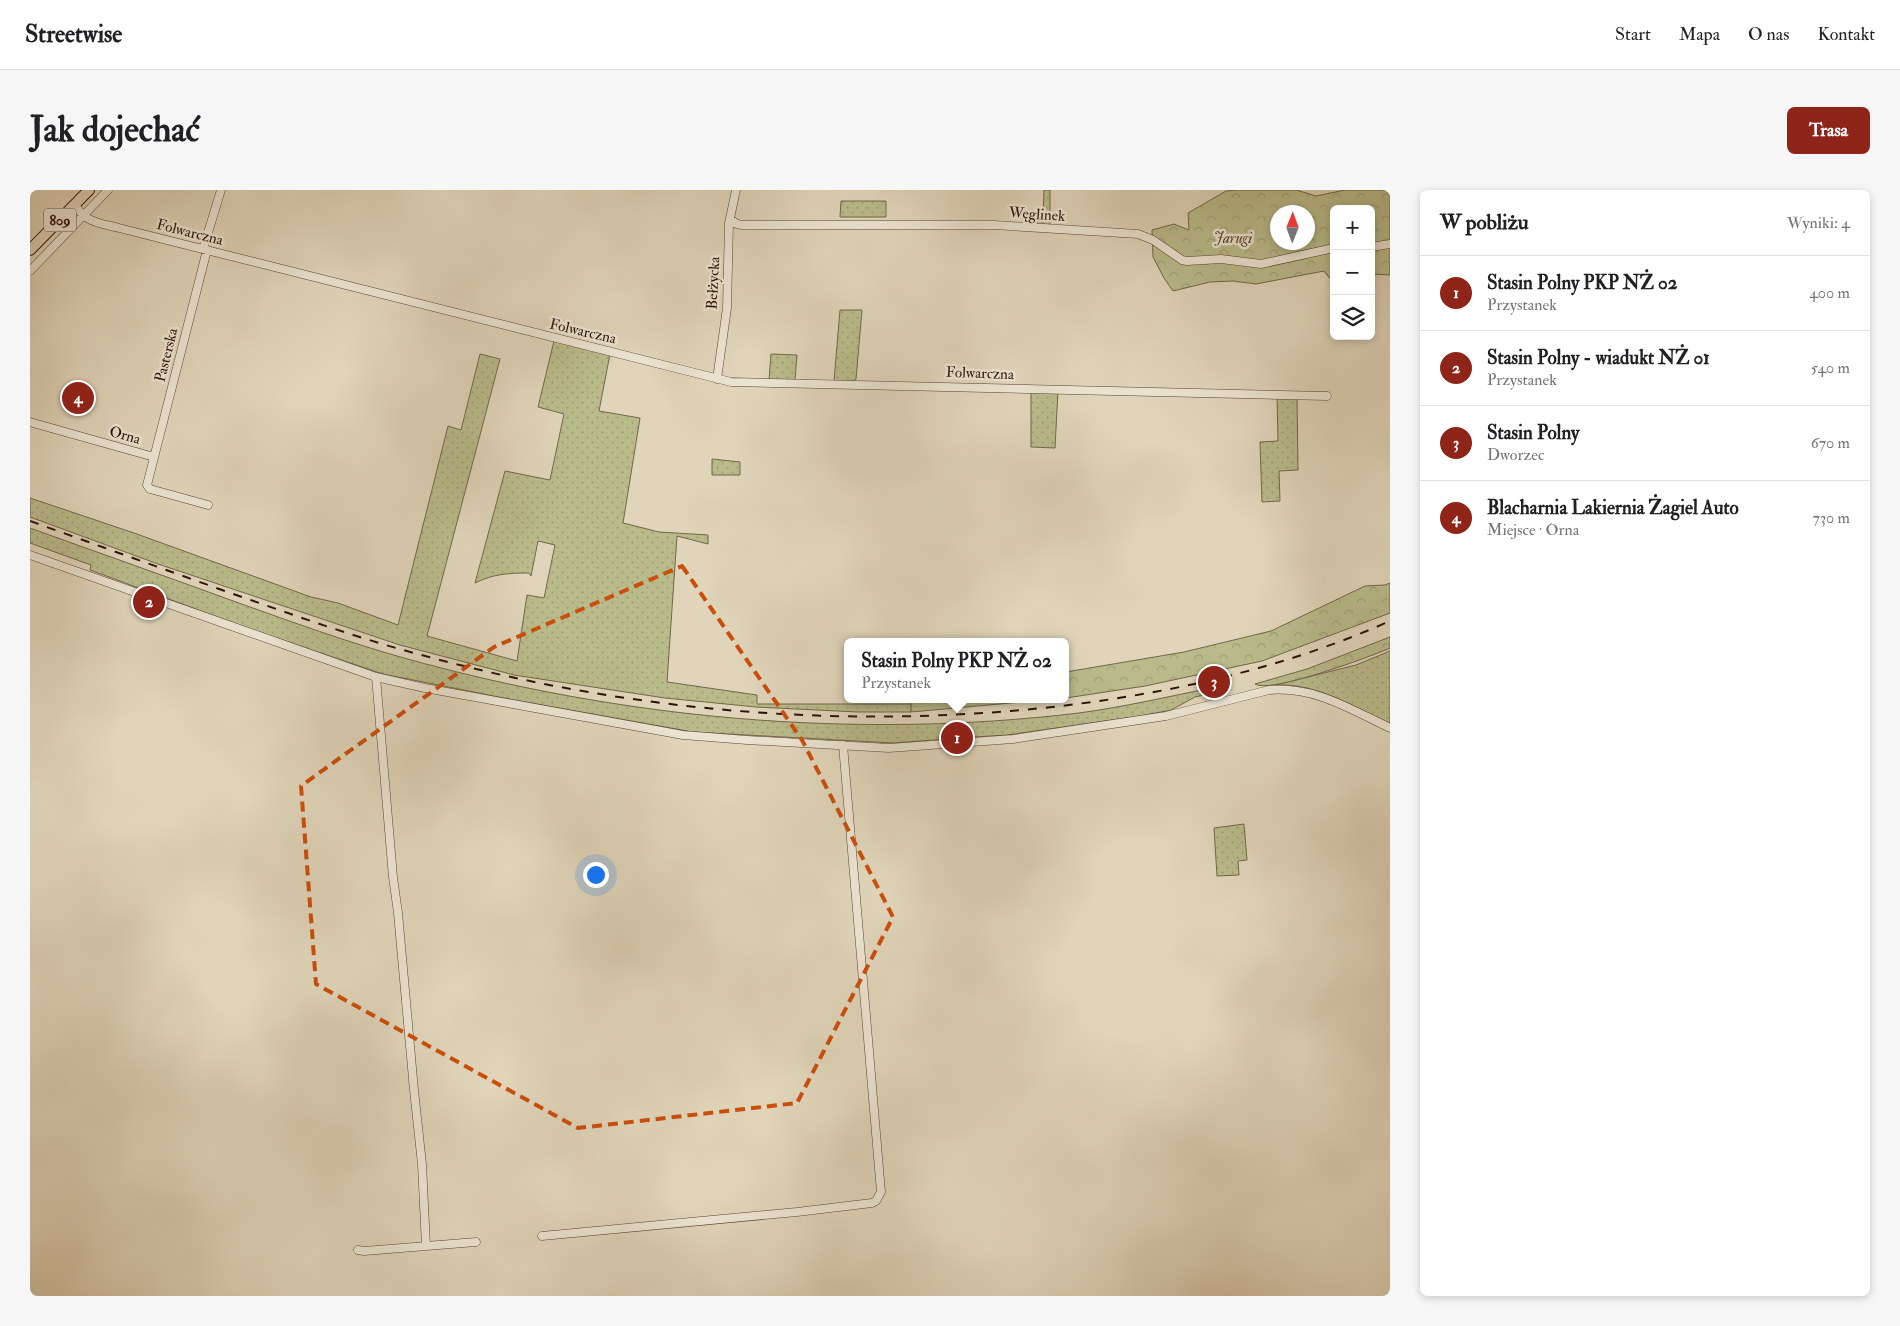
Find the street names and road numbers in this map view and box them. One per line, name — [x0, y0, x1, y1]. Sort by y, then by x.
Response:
street label: Węglinek — [1007, 203, 1066, 226]
road number: 809 — [44, 208, 76, 232]
street label: Folwarczna — [155, 215, 226, 250]
street label: Bełżycka — [703, 255, 724, 310]
street label: Folwarczna — [548, 315, 619, 349]
street label: Pasterska — [151, 325, 183, 384]
street label: Folwarczna — [946, 363, 1015, 384]
street label: Orna — [107, 422, 144, 449]

